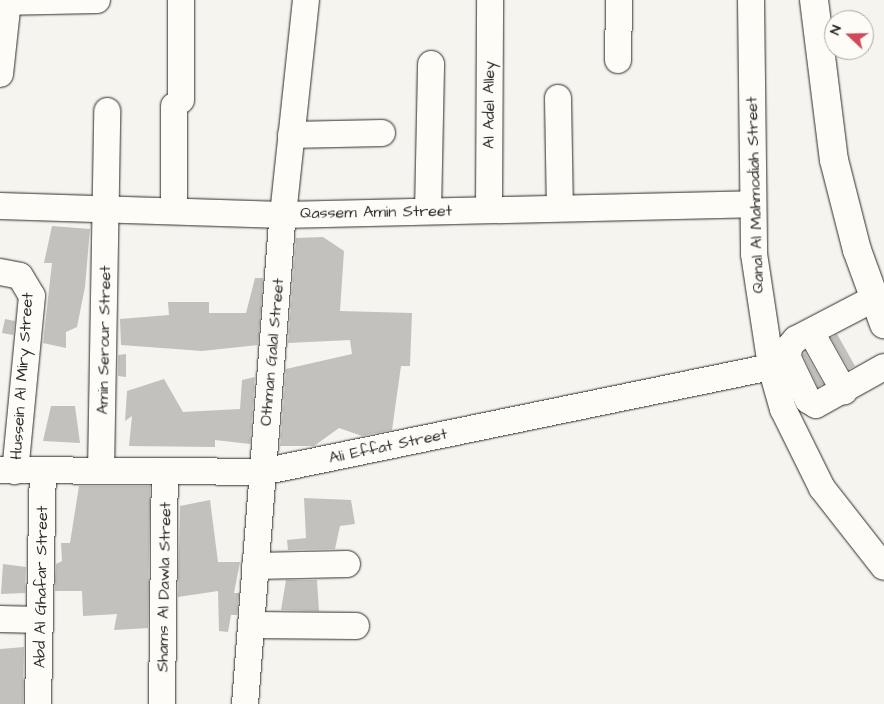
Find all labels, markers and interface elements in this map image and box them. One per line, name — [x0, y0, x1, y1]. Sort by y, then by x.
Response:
north arrow — [824, 10, 874, 60]
text: N — [825, 22, 847, 38]
street label: Al Adel Alley — [479, 61, 499, 149]
street label: Qanal Al Mahmodiah Street — [742, 96, 768, 294]
street label: Qassem Amin Street — [300, 201, 452, 223]
street label: Amin Serour Street — [93, 265, 115, 415]
street label: Othman Galal Street — [256, 277, 288, 427]
street label: Hussein Al Miry Street — [7, 292, 37, 460]
street label: Ali Effat Street — [327, 424, 449, 468]
street label: Shams Al Dawla Street — [153, 502, 175, 672]
street label: Abd Al Ghafar Street — [30, 506, 52, 668]

